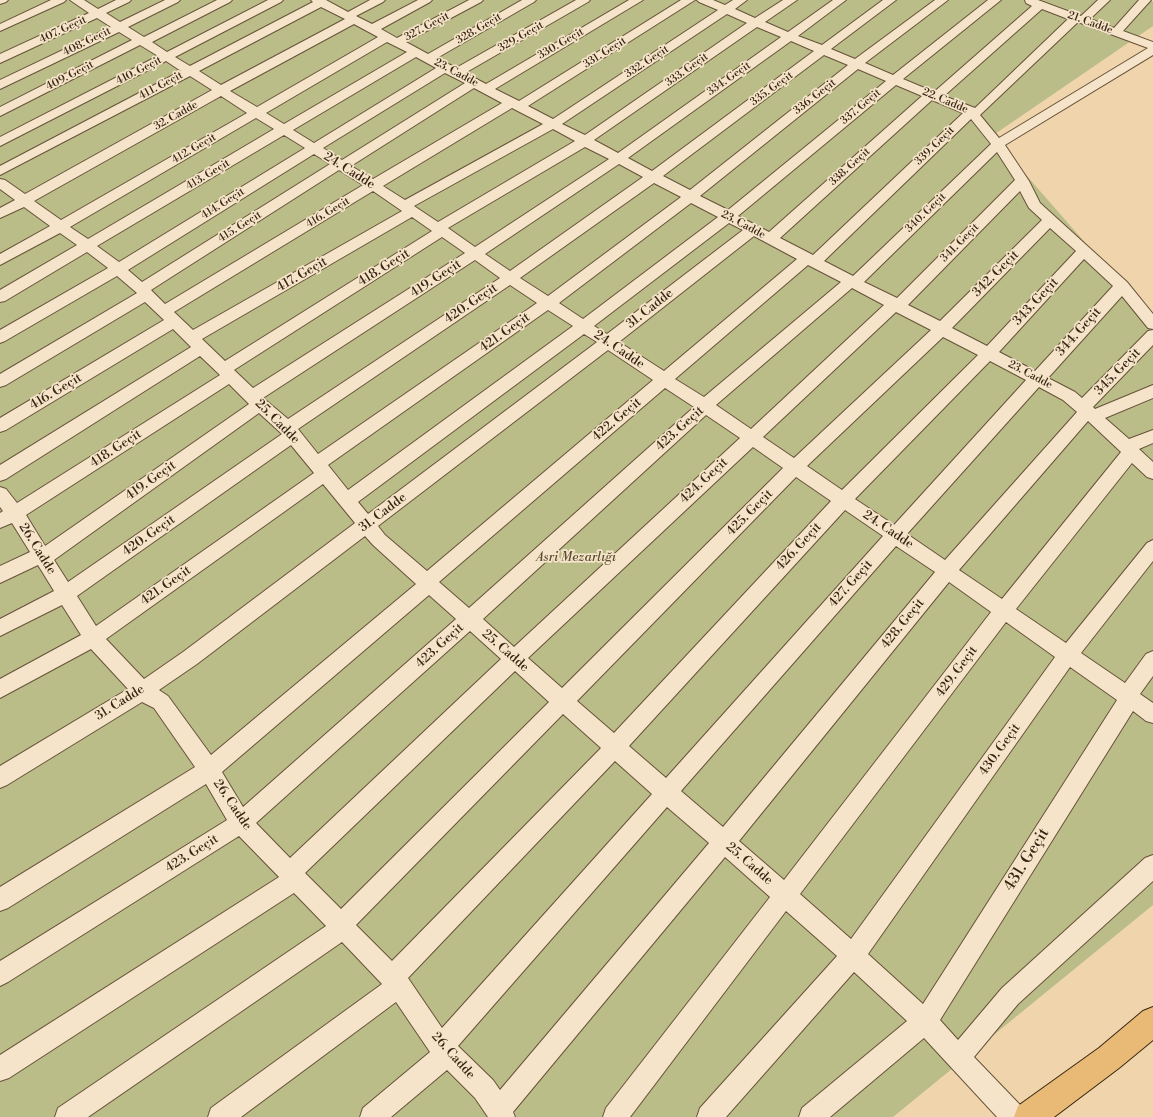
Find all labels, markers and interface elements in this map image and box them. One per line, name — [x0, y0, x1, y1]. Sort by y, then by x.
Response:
street label: 21. Cadde — [1066, 9, 1114, 37]
street label: 327. Geçit — [402, 10, 452, 44]
street label: 328. Geçit — [454, 11, 504, 47]
street label: 407. Geçit — [37, 13, 89, 47]
street label: 329. Geçit — [496, 19, 546, 55]
street label: 408. Geçit — [61, 25, 113, 59]
street label: 330. Geçit — [536, 26, 586, 62]
street label: 331. Geçit — [581, 35, 629, 71]
street label: 332. Geçit — [623, 43, 671, 81]
street label: 333. Geçit — [663, 50, 711, 90]
street label: 410. Geçit — [114, 54, 164, 88]
street label: 23. Cadde — [432, 56, 480, 90]
street label: 409. Geçit — [44, 58, 96, 94]
street label: 334. Geçit — [705, 59, 753, 99]
street label: 411. Geçit — [137, 69, 185, 103]
street label: 335. Geçit — [748, 69, 796, 109]
street label: 336. Geçit — [791, 76, 839, 118]
street label: 22. Cadde — [920, 85, 970, 117]
street label: 337. Geçit — [838, 86, 884, 128]
street label: 32. Cadde — [152, 99, 200, 133]
street label: 339. Geçit — [912, 124, 958, 168]
street label: 412. Geçit — [169, 131, 219, 167]
street label: 338. Geçit — [827, 145, 873, 189]
street label: 24. Cadde — [320, 149, 378, 193]
street label: 413. Geçit — [184, 157, 232, 193]
street label: 414. Geçit — [199, 185, 247, 223]
street label: 340. Geçit — [903, 190, 949, 236]
street label: 416. Geçit — [304, 195, 352, 231]
street label: 415. Geçit — [216, 208, 264, 246]
street label: 23. Cadde — [719, 208, 767, 242]
street label: 341. Geçit — [938, 221, 982, 265]
street label: 418. Geçit — [355, 246, 413, 290]
street label: 342. Geçit — [969, 247, 1023, 301]
street label: 417. Geçit — [274, 254, 330, 296]
street label: 419. Geçit — [408, 257, 464, 301]
street label: 343. Geçit — [1010, 275, 1062, 329]
street label: 420. Geçit — [441, 281, 501, 327]
street label: 31. Cadde — [623, 286, 677, 332]
street label: 344. Geçit — [1053, 304, 1105, 360]
street label: 421. Geçit — [477, 310, 533, 356]
street label: 24. Cadde — [591, 327, 647, 373]
street label: 345. Geçit — [1092, 345, 1144, 399]
street label: 23. Cadde — [1006, 358, 1054, 392]
street label: 416. Geçit — [27, 370, 85, 414]
street label: 422. Geçit — [589, 395, 645, 445]
street label: 25. Cadde — [251, 396, 303, 448]
street label: 423. Geçit — [653, 403, 707, 455]
street label: 418. Geçit — [87, 427, 145, 471]
street label: 424. Geçit — [677, 455, 731, 507]
street label: 419. Geçit — [123, 458, 179, 504]
street label: 425. Geçit — [723, 486, 777, 540]
street label: 31. Cadde — [356, 490, 410, 536]
street label: 24. Cadde — [860, 507, 916, 553]
street label: 420. Geçit — [120, 512, 178, 560]
street label: 26. Cadde — [15, 520, 59, 578]
street label: 426. Geçit — [773, 520, 825, 574]
park label: Asri Mezarlığı — [536, 550, 616, 566]
street label: 427. Geçit — [826, 557, 876, 611]
street label: 421. Geçit — [138, 563, 194, 609]
street label: 428. Geçit — [878, 596, 928, 652]
street label: 423. Geçit — [413, 620, 467, 672]
street label: 25. Cadde — [478, 626, 532, 676]
street label: 429. Geçit — [933, 643, 981, 701]
street label: 31. Cadde — [92, 682, 148, 724]
street label: 430. Geçit — [976, 721, 1024, 779]
street label: 26. Cadde — [209, 777, 255, 833]
street label: 431. Geçit — [1000, 825, 1054, 895]
street label: 423. Geçit — [163, 832, 221, 876]
street label: 25. Cadde — [722, 839, 776, 889]
street label: 26. Cadde — [428, 1029, 478, 1083]

